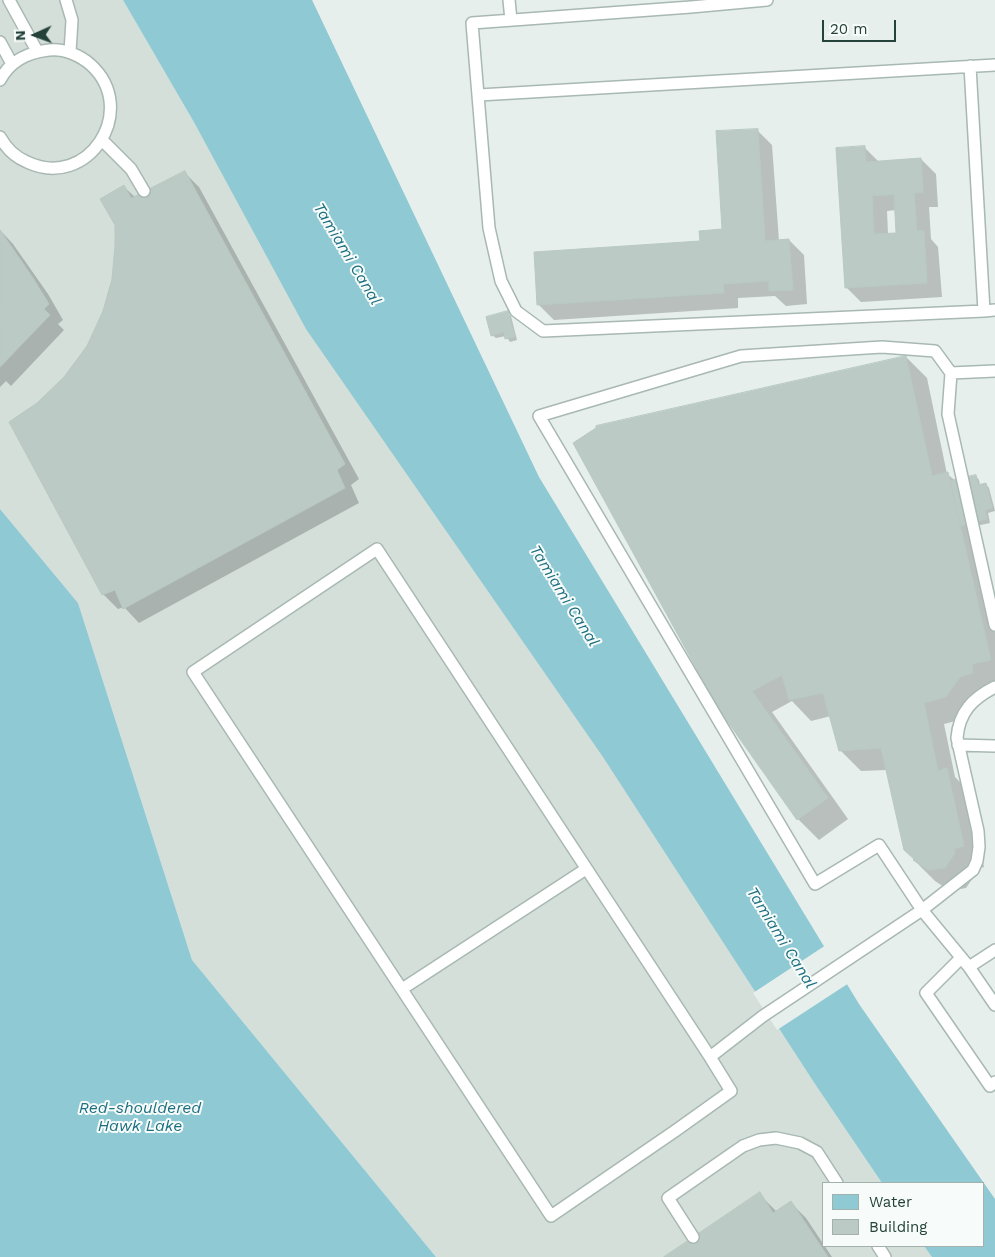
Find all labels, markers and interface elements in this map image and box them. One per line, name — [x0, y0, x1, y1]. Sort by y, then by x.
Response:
north arrow — [10, 10, 60, 60]
scale bar — [825, 10, 899, 42]
text: 20 m — [830, 20, 868, 38]
text: N — [12, 30, 28, 41]
water label: Tamiami Canal — [309, 199, 385, 309]
water label: Tamiami Canal — [525, 542, 603, 650]
water label: Tamiami Canal — [742, 884, 820, 992]
water label: Red-shouldered Hawk Lake — [79, 1098, 201, 1136]
legend — [822, 1182, 985, 1247]
text: Water — [869, 1193, 912, 1211]
text: Building — [869, 1218, 927, 1236]

